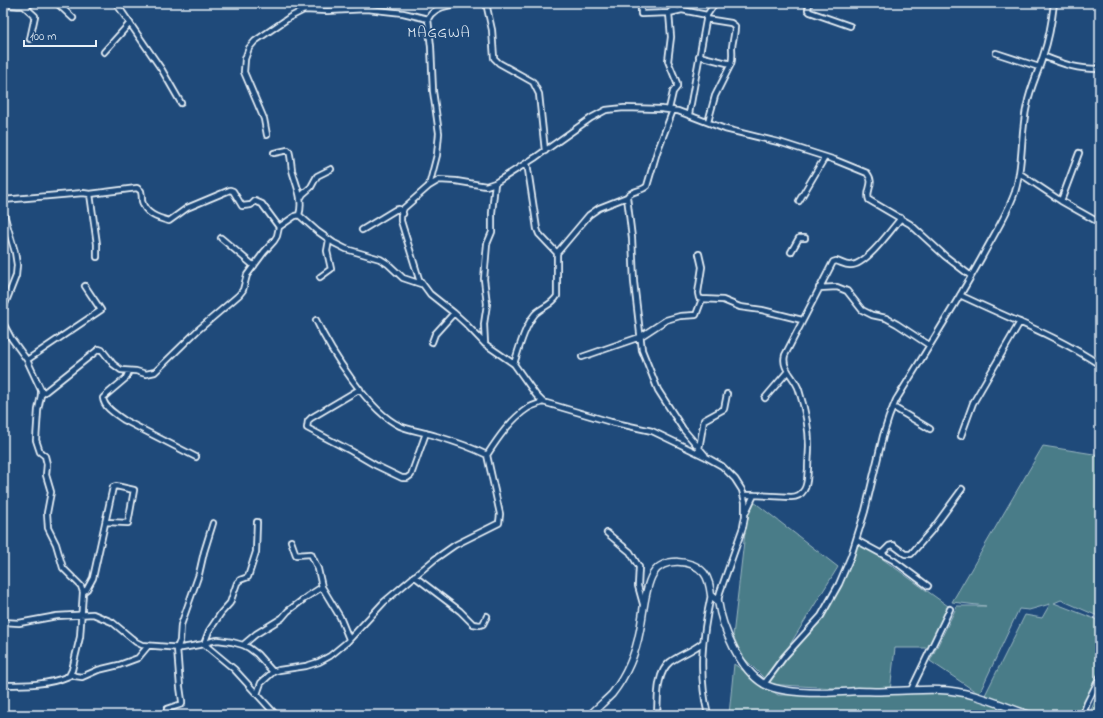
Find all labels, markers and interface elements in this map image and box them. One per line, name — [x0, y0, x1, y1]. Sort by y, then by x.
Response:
scale bar — [24, 22, 96, 48]
district label: MAGGWA — [407, 22, 471, 44]
text: 100 m — [30, 28, 57, 46]

